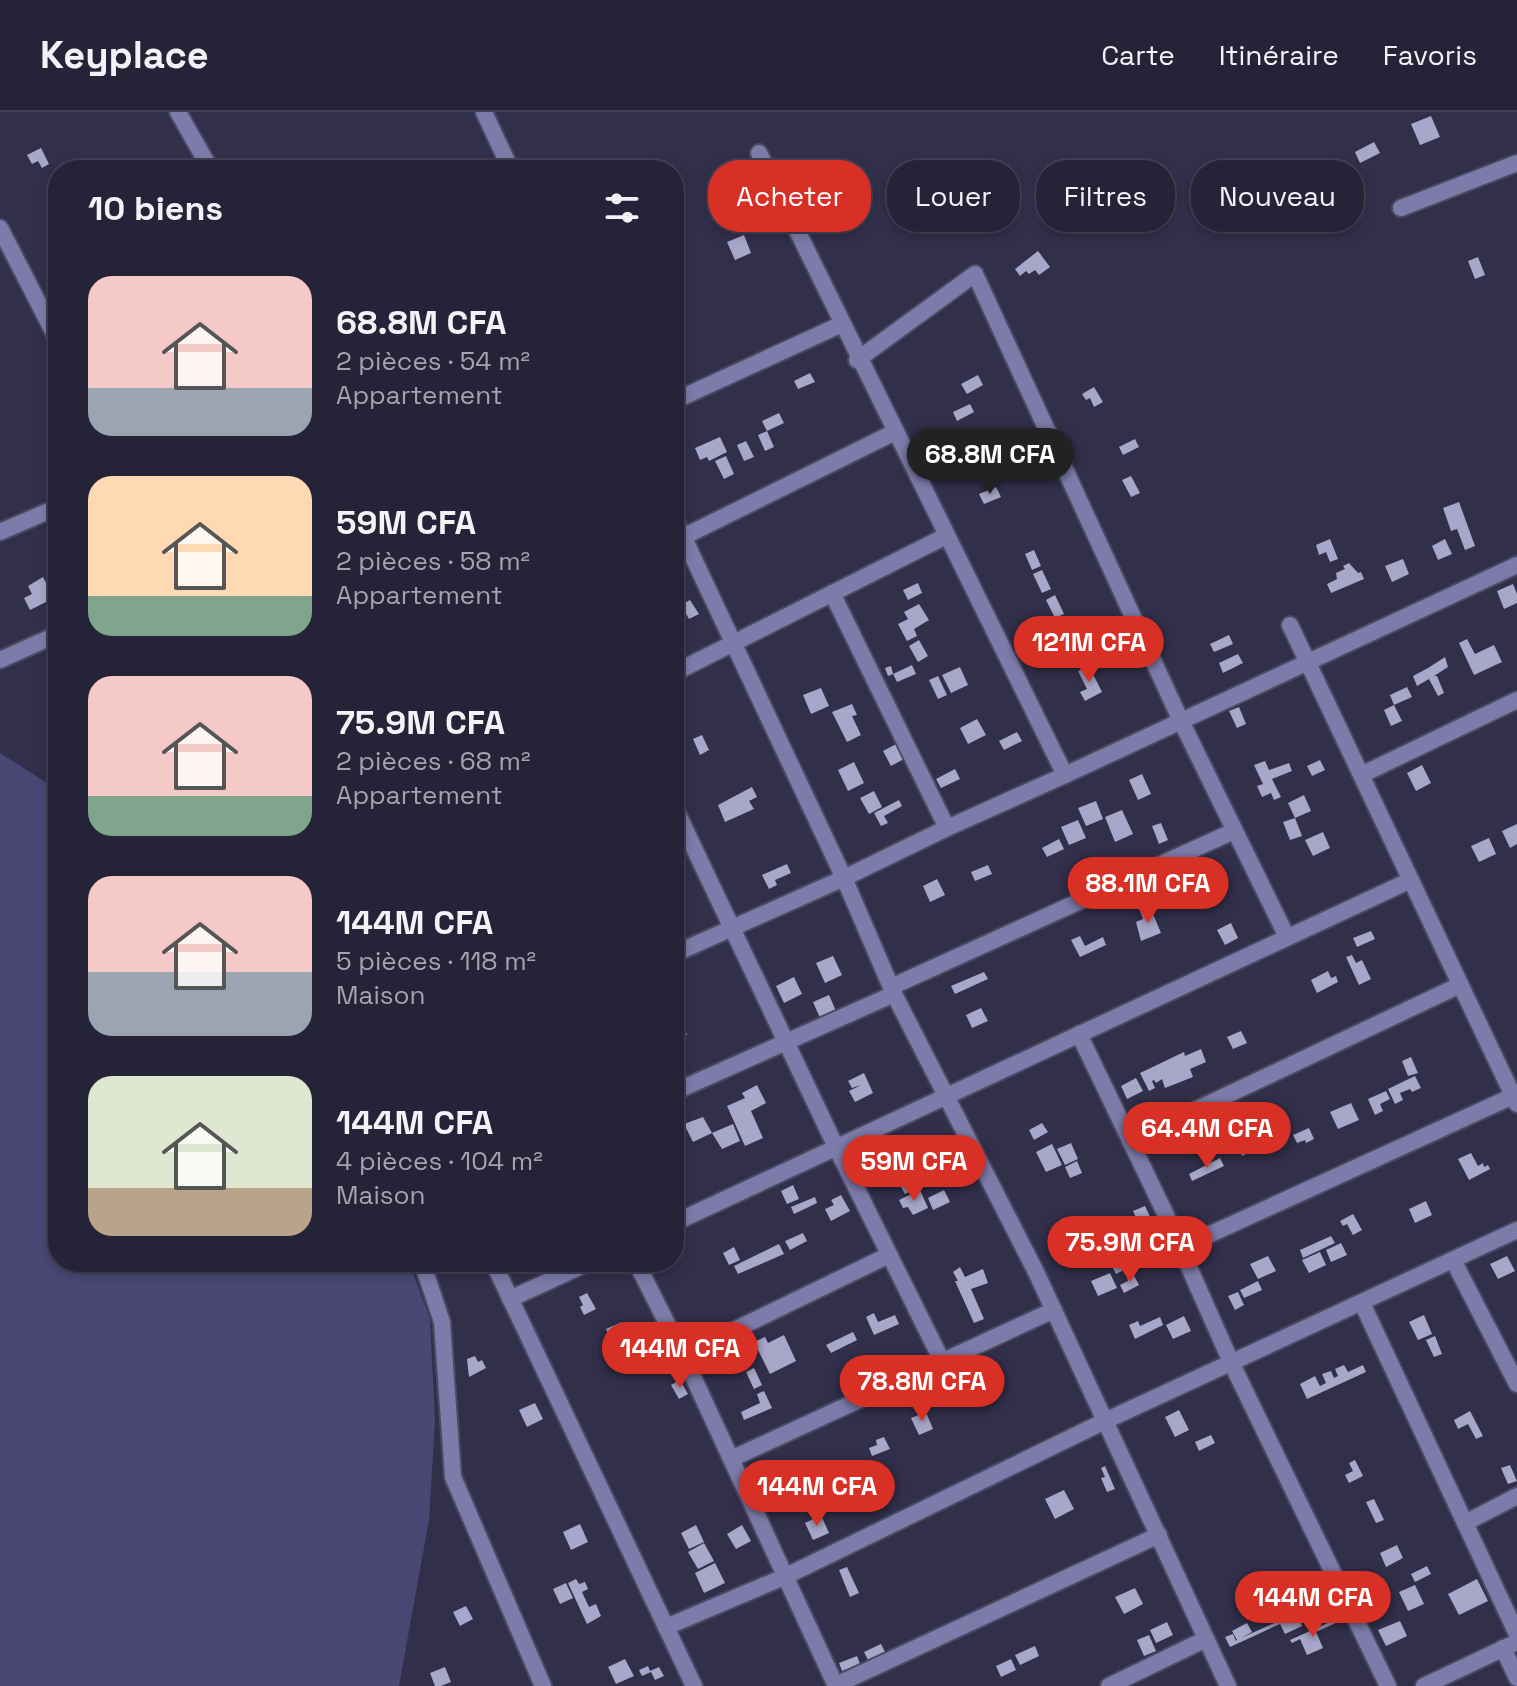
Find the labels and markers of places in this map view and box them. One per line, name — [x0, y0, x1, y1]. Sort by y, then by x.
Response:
pin: 68.8M CFA — [898, 428, 1082, 496]
pin: 121M CFA — [1006, 616, 1172, 684]
pin: 88.1M CFA — [1056, 857, 1240, 925]
pin: 64.4M CFA — [1115, 1102, 1299, 1170]
pin: 59M CFA — [840, 1135, 988, 1203]
pin: 75.9M CFA — [1038, 1216, 1222, 1284]
pin: 144M CFA — [597, 1322, 763, 1390]
pin: 78.8M CFA — [830, 1355, 1014, 1423]
pin: 144M CFA — [734, 1460, 900, 1528]
pin: 144M CFA — [1230, 1571, 1396, 1639]

